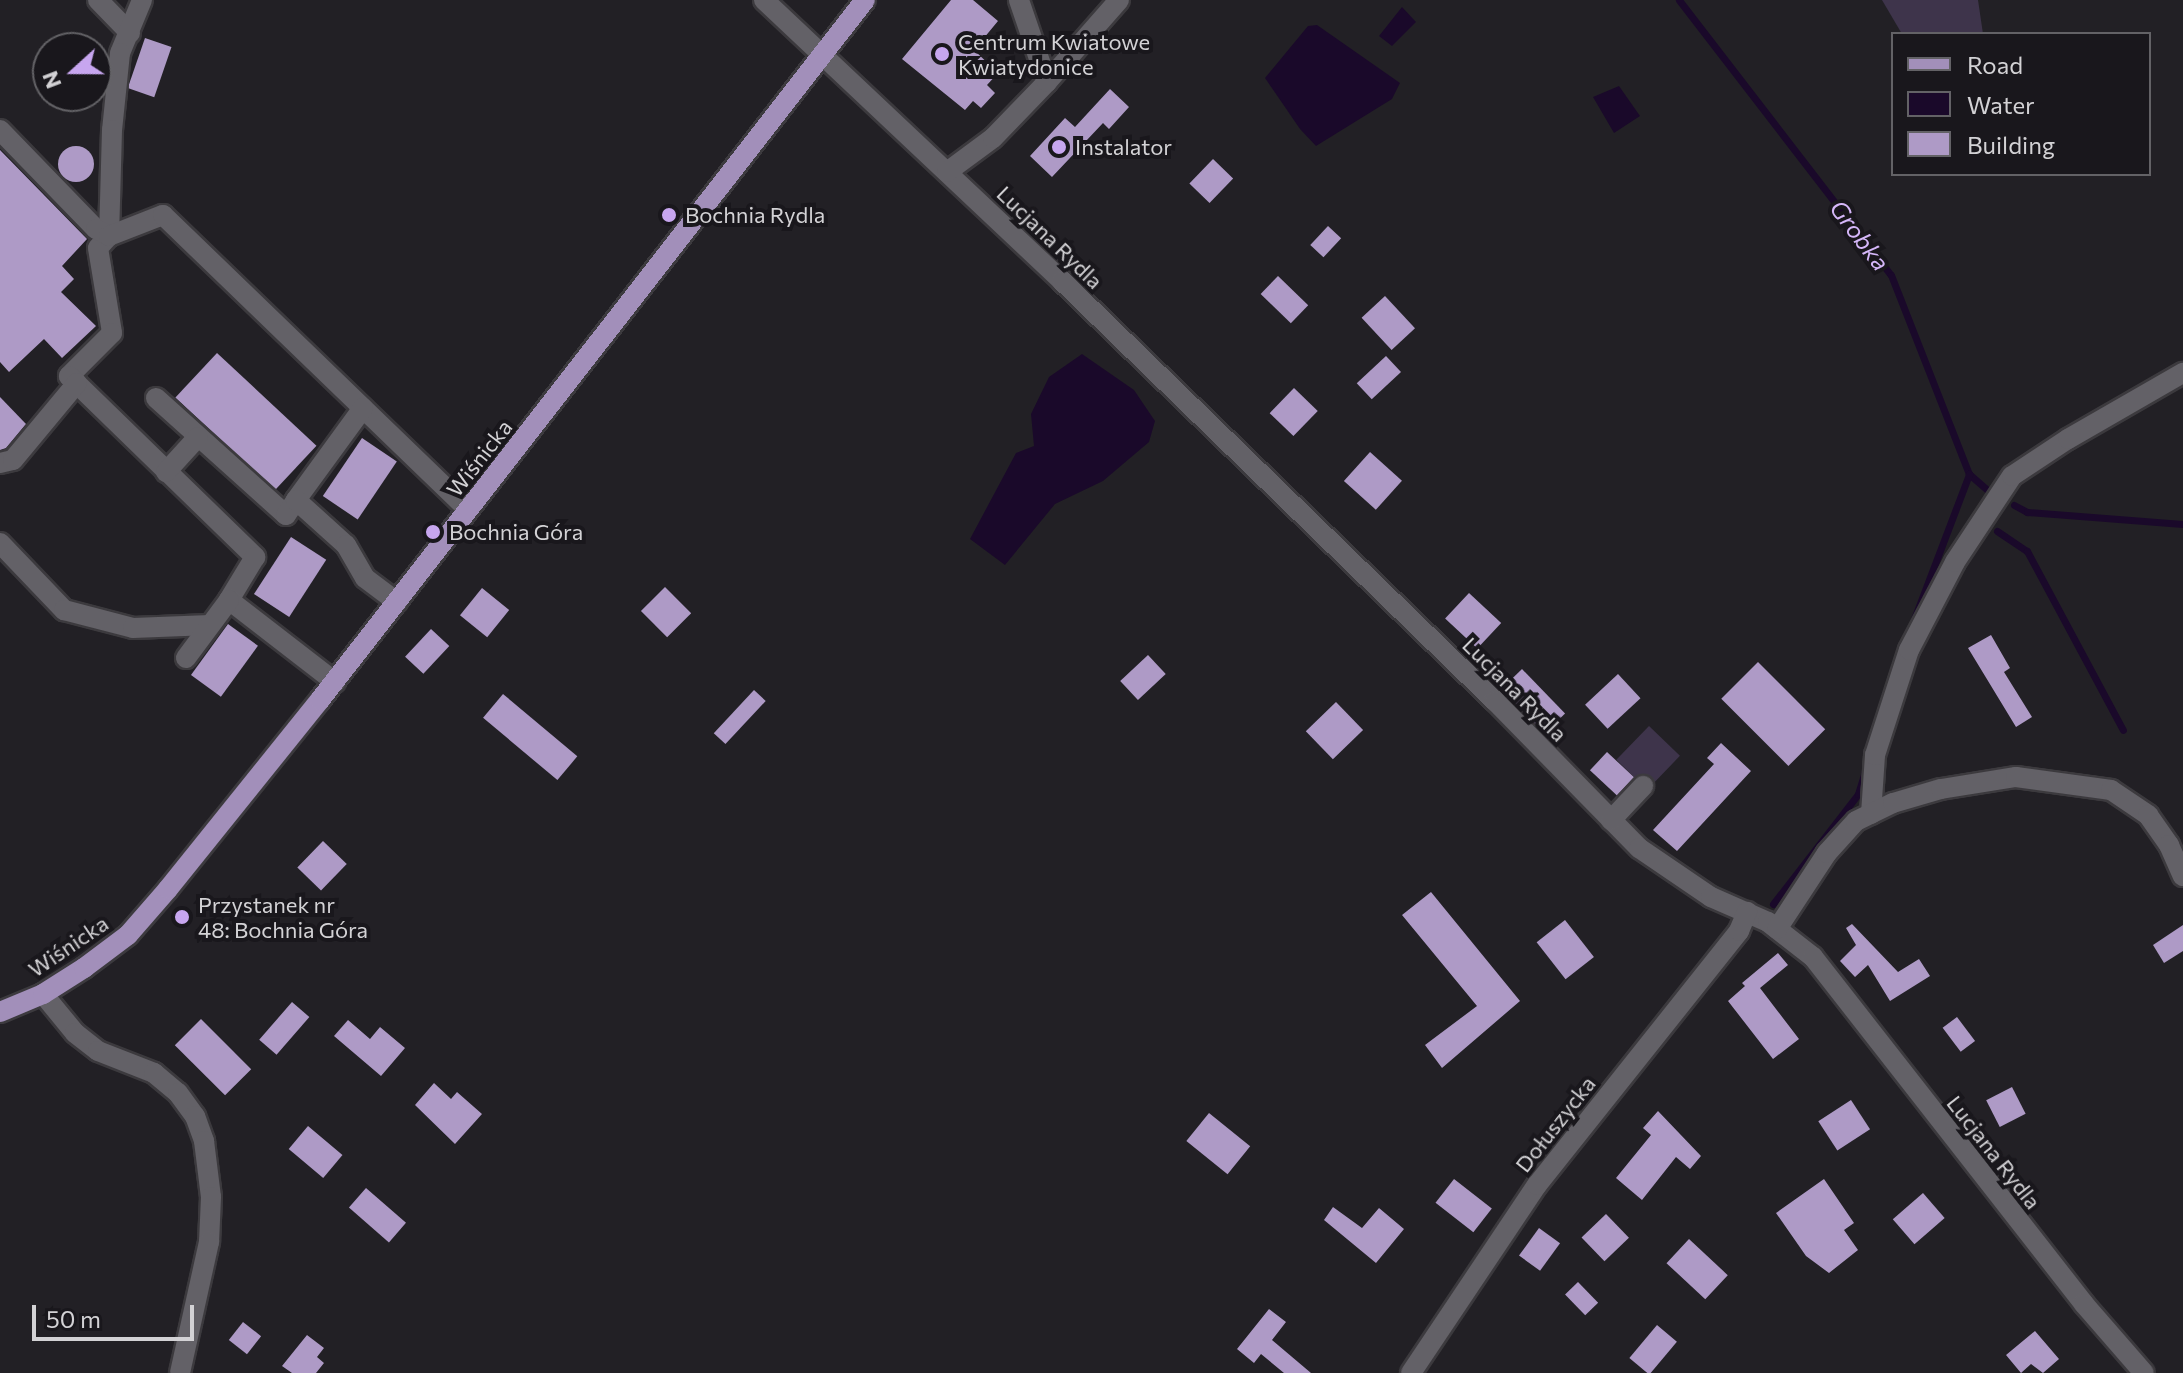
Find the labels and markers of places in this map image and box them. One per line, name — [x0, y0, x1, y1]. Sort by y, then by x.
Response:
place label: Centrum Kwiatowe Kwiatydonice — [958, 28, 1150, 80]
marker: Centrum Kwiatowe Kwiatydonice — [933, 45, 951, 63]
place label: Instalator — [1075, 134, 1172, 160]
marker: Instalator — [1050, 138, 1068, 156]
place label: Bochnia Rydla — [685, 202, 825, 228]
marker: Bochnia Rydla — [660, 206, 678, 224]
place label: Bochnia Góra — [449, 519, 583, 545]
marker: Bochnia Góra — [424, 523, 442, 541]
place label: Przystanek nr 48: Bochnia Góra — [198, 891, 368, 942]
marker: Przystanek nr 48: Bochnia Góra — [173, 908, 191, 926]

